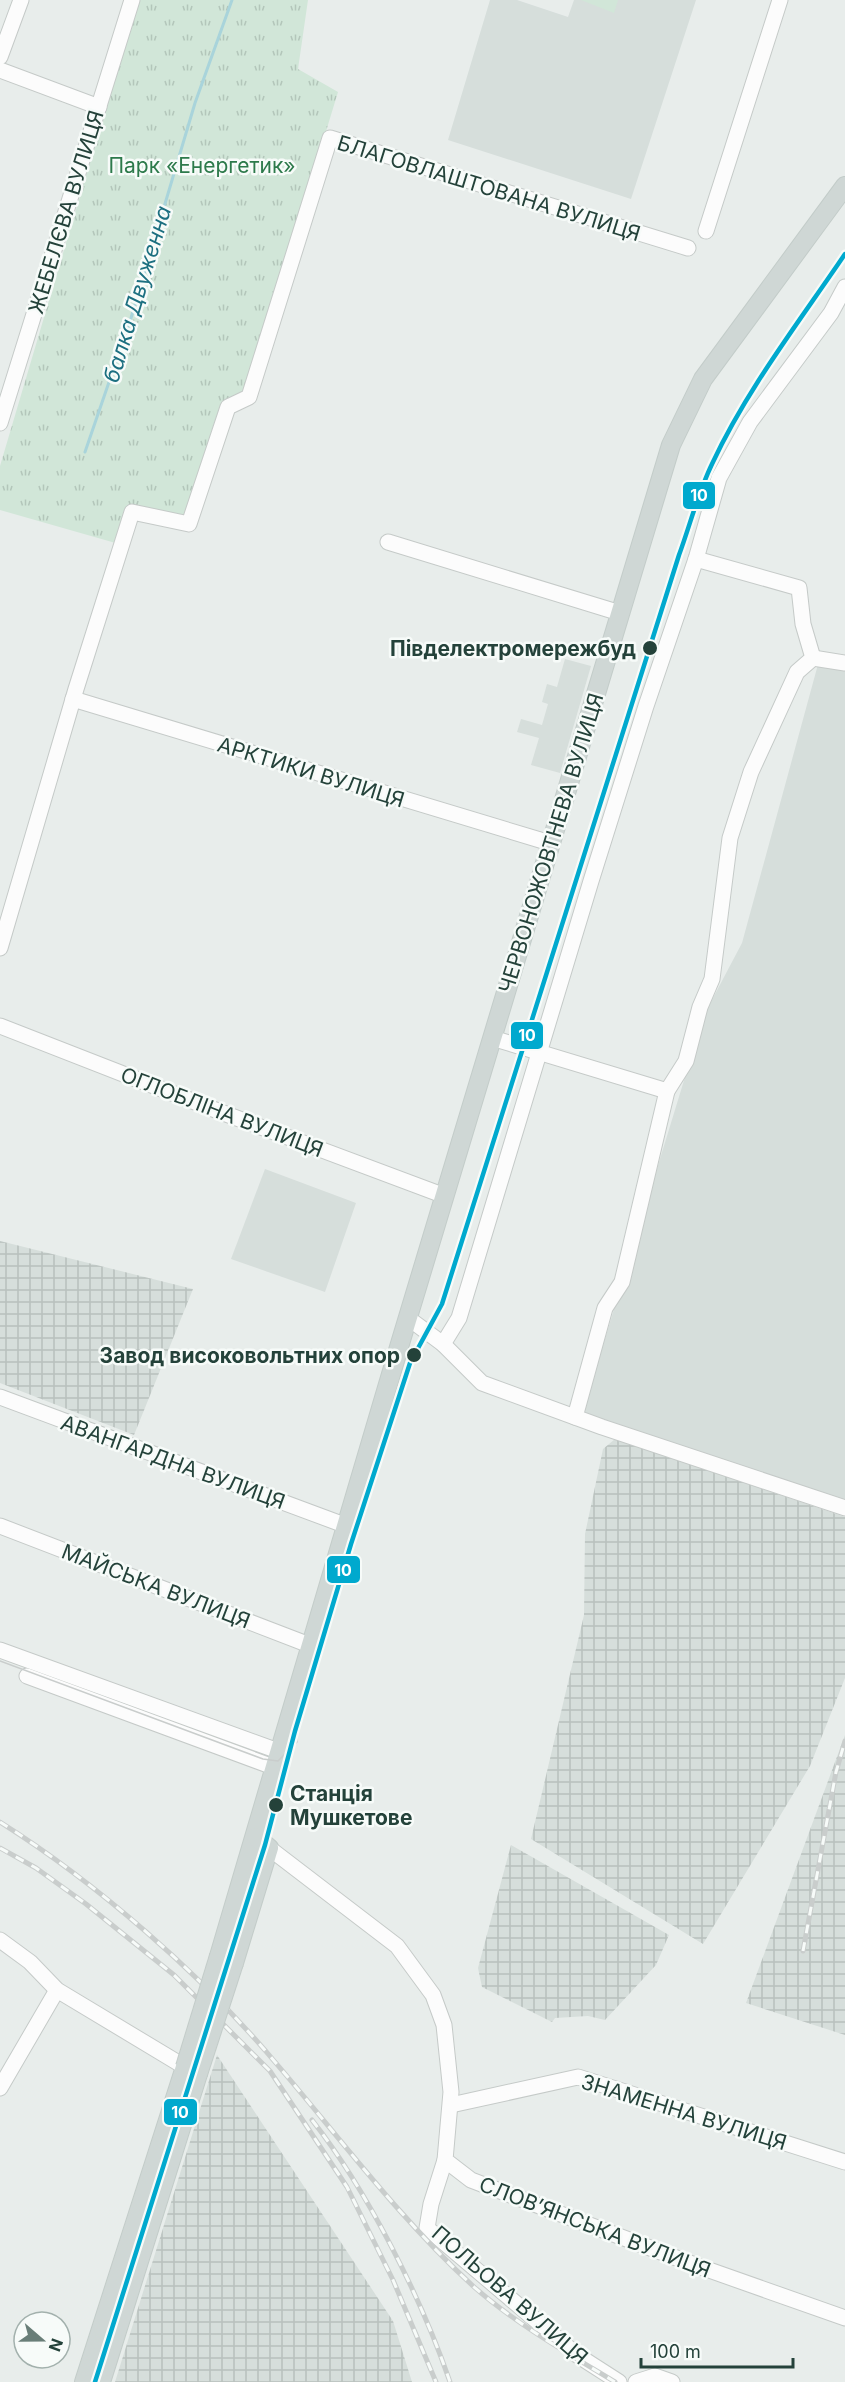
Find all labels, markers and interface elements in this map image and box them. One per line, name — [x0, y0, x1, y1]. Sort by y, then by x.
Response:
street label: ЖЕБЕЛЄВА ВУЛИЦЯ — [23, 107, 109, 317]
street label: БЛАГОВЛАШТОВАНА ВУЛИЦЯ — [334, 130, 644, 246]
park label: Парк «Енергетик» — [108, 153, 296, 178]
water label: балка Двуженна — [98, 203, 176, 385]
line badge: 10 — [682, 481, 716, 510]
text: 10 — [690, 485, 708, 505]
place label: Півделектромережбуд — [390, 636, 636, 661]
marker: Півделектромережбуд — [641, 639, 659, 657]
street label: ЧЕРВОНОЖОВТНЕВА ВУЛИЦЯ — [493, 690, 609, 996]
street label: АРКТИКИ ВУЛИЦЯ — [214, 732, 408, 812]
line badge: 10 — [510, 1021, 544, 1050]
text: 10 — [518, 1025, 536, 1045]
street label: ОГЛОБЛІНА ВУЛИЦЯ — [117, 1062, 327, 1162]
place label: Завод високовольтних опор — [100, 1343, 400, 1368]
marker: Завод високовольтних опор — [405, 1346, 423, 1364]
street label: АВАНГАРДНА ВУЛИЦЯ — [57, 1410, 289, 1514]
street label: МАЙСЬКА ВУЛИЦЯ — [58, 1538, 254, 1633]
line badge: 10 — [326, 1555, 361, 1584]
text: 10 — [334, 1560, 352, 1580]
place label: Станція Мушкетове — [290, 1781, 412, 1830]
marker: Станція Мушкетове — [267, 1796, 285, 1814]
street label: ЗНАМЕННА ВУЛИЦЯ — [578, 2069, 790, 2155]
line badge: 10 — [163, 2098, 198, 2126]
text: 10 — [171, 2102, 189, 2122]
street label: СЛОВ’ЯНСЬКА ВУЛИЦЯ — [476, 2171, 714, 2283]
street label: ПОЛЬОВА ВУЛИЦЯ — [427, 2221, 593, 2369]
north arrow — [12, 2310, 72, 2370]
scale bar — [641, 2331, 792, 2369]
text: N — [45, 2336, 68, 2354]
text: 100 m — [650, 2341, 701, 2362]

